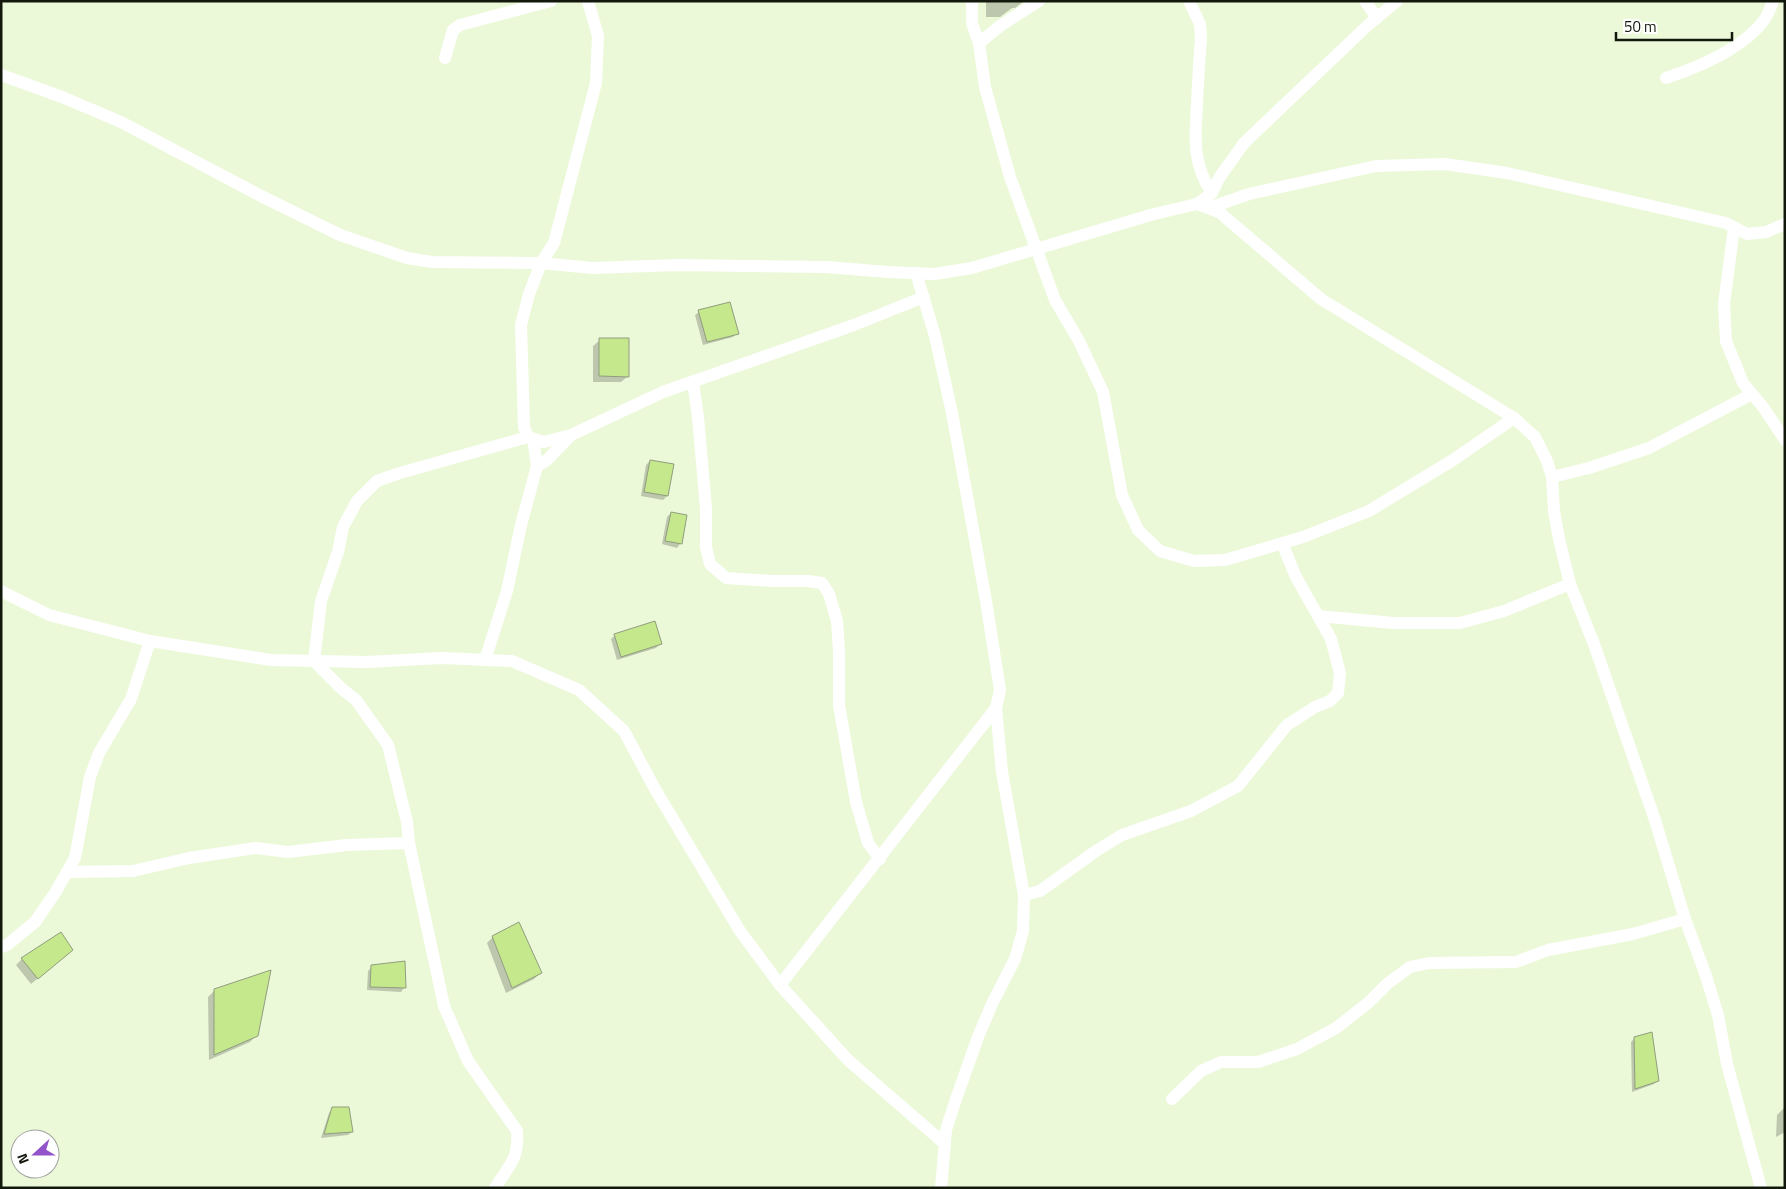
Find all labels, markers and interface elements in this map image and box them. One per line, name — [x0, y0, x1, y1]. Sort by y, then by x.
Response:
scale bar — [1616, 10, 1732, 42]
text: 50 m — [1624, 15, 1657, 38]
north arrow — [10, 1129, 60, 1179]
text: N — [11, 1151, 34, 1167]

